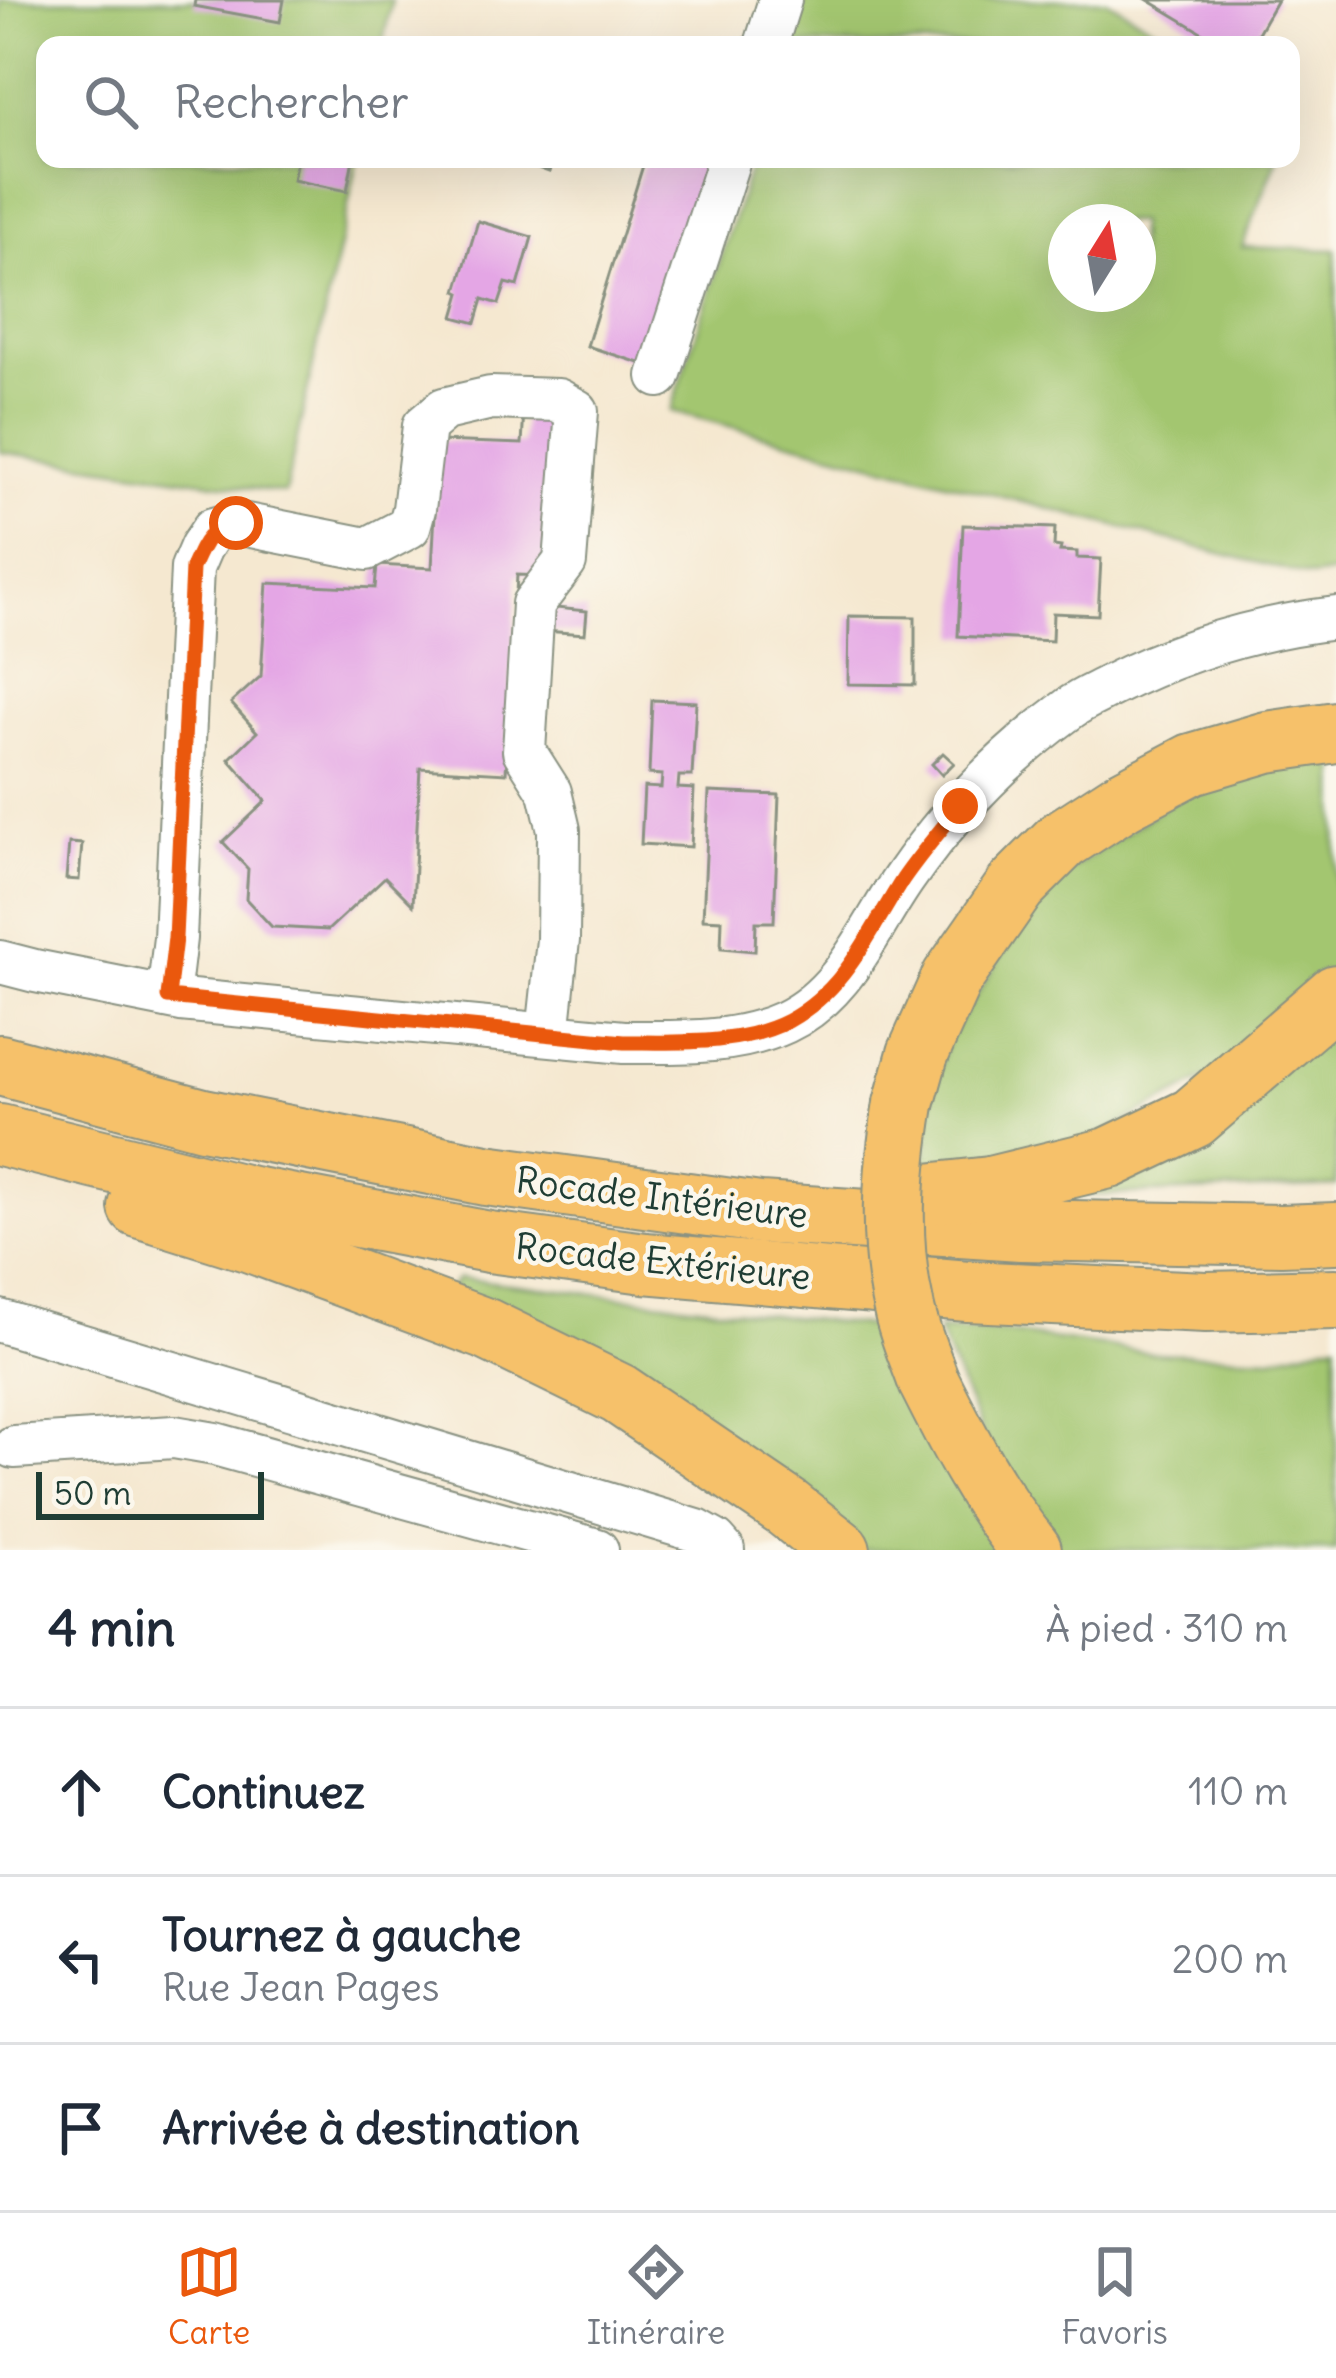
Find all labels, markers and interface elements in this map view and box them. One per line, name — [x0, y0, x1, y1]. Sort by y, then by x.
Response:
search box — [36, 36, 1300, 168]
icon: search — [78, 69, 144, 135]
text: Rechercher — [174, 74, 409, 130]
north arrow — [1048, 204, 1156, 312]
route start — [209, 496, 263, 550]
route end — [933, 779, 987, 833]
street label: Rocade Intérieure — [514, 1157, 810, 1238]
street label: Rocade Extérieure — [513, 1224, 813, 1299]
scale bar — [36, 1466, 264, 1519]
text: 50 m — [54, 1472, 131, 1514]
text: 4 min — [48, 1596, 175, 1660]
text: À pied · 310 m — [1045, 1604, 1288, 1653]
icon: ahead — [48, 1759, 114, 1825]
text: Continuez — [162, 1764, 365, 1820]
text: 110 m — [1188, 1767, 1288, 1816]
text: Tournez à gauche — [162, 1907, 521, 1963]
icon: left — [48, 1927, 114, 1993]
text: 200 m — [1172, 1935, 1288, 1984]
text: Rue Jean Pages — [162, 1963, 440, 2012]
icon: arrive — [48, 2095, 114, 2161]
text: Arrivée à destination — [162, 2100, 580, 2156]
tab: Carte — [168, 2239, 250, 2353]
tab: Itinéraire — [587, 2239, 725, 2353]
tab: Favoris — [1061, 2239, 1168, 2353]

